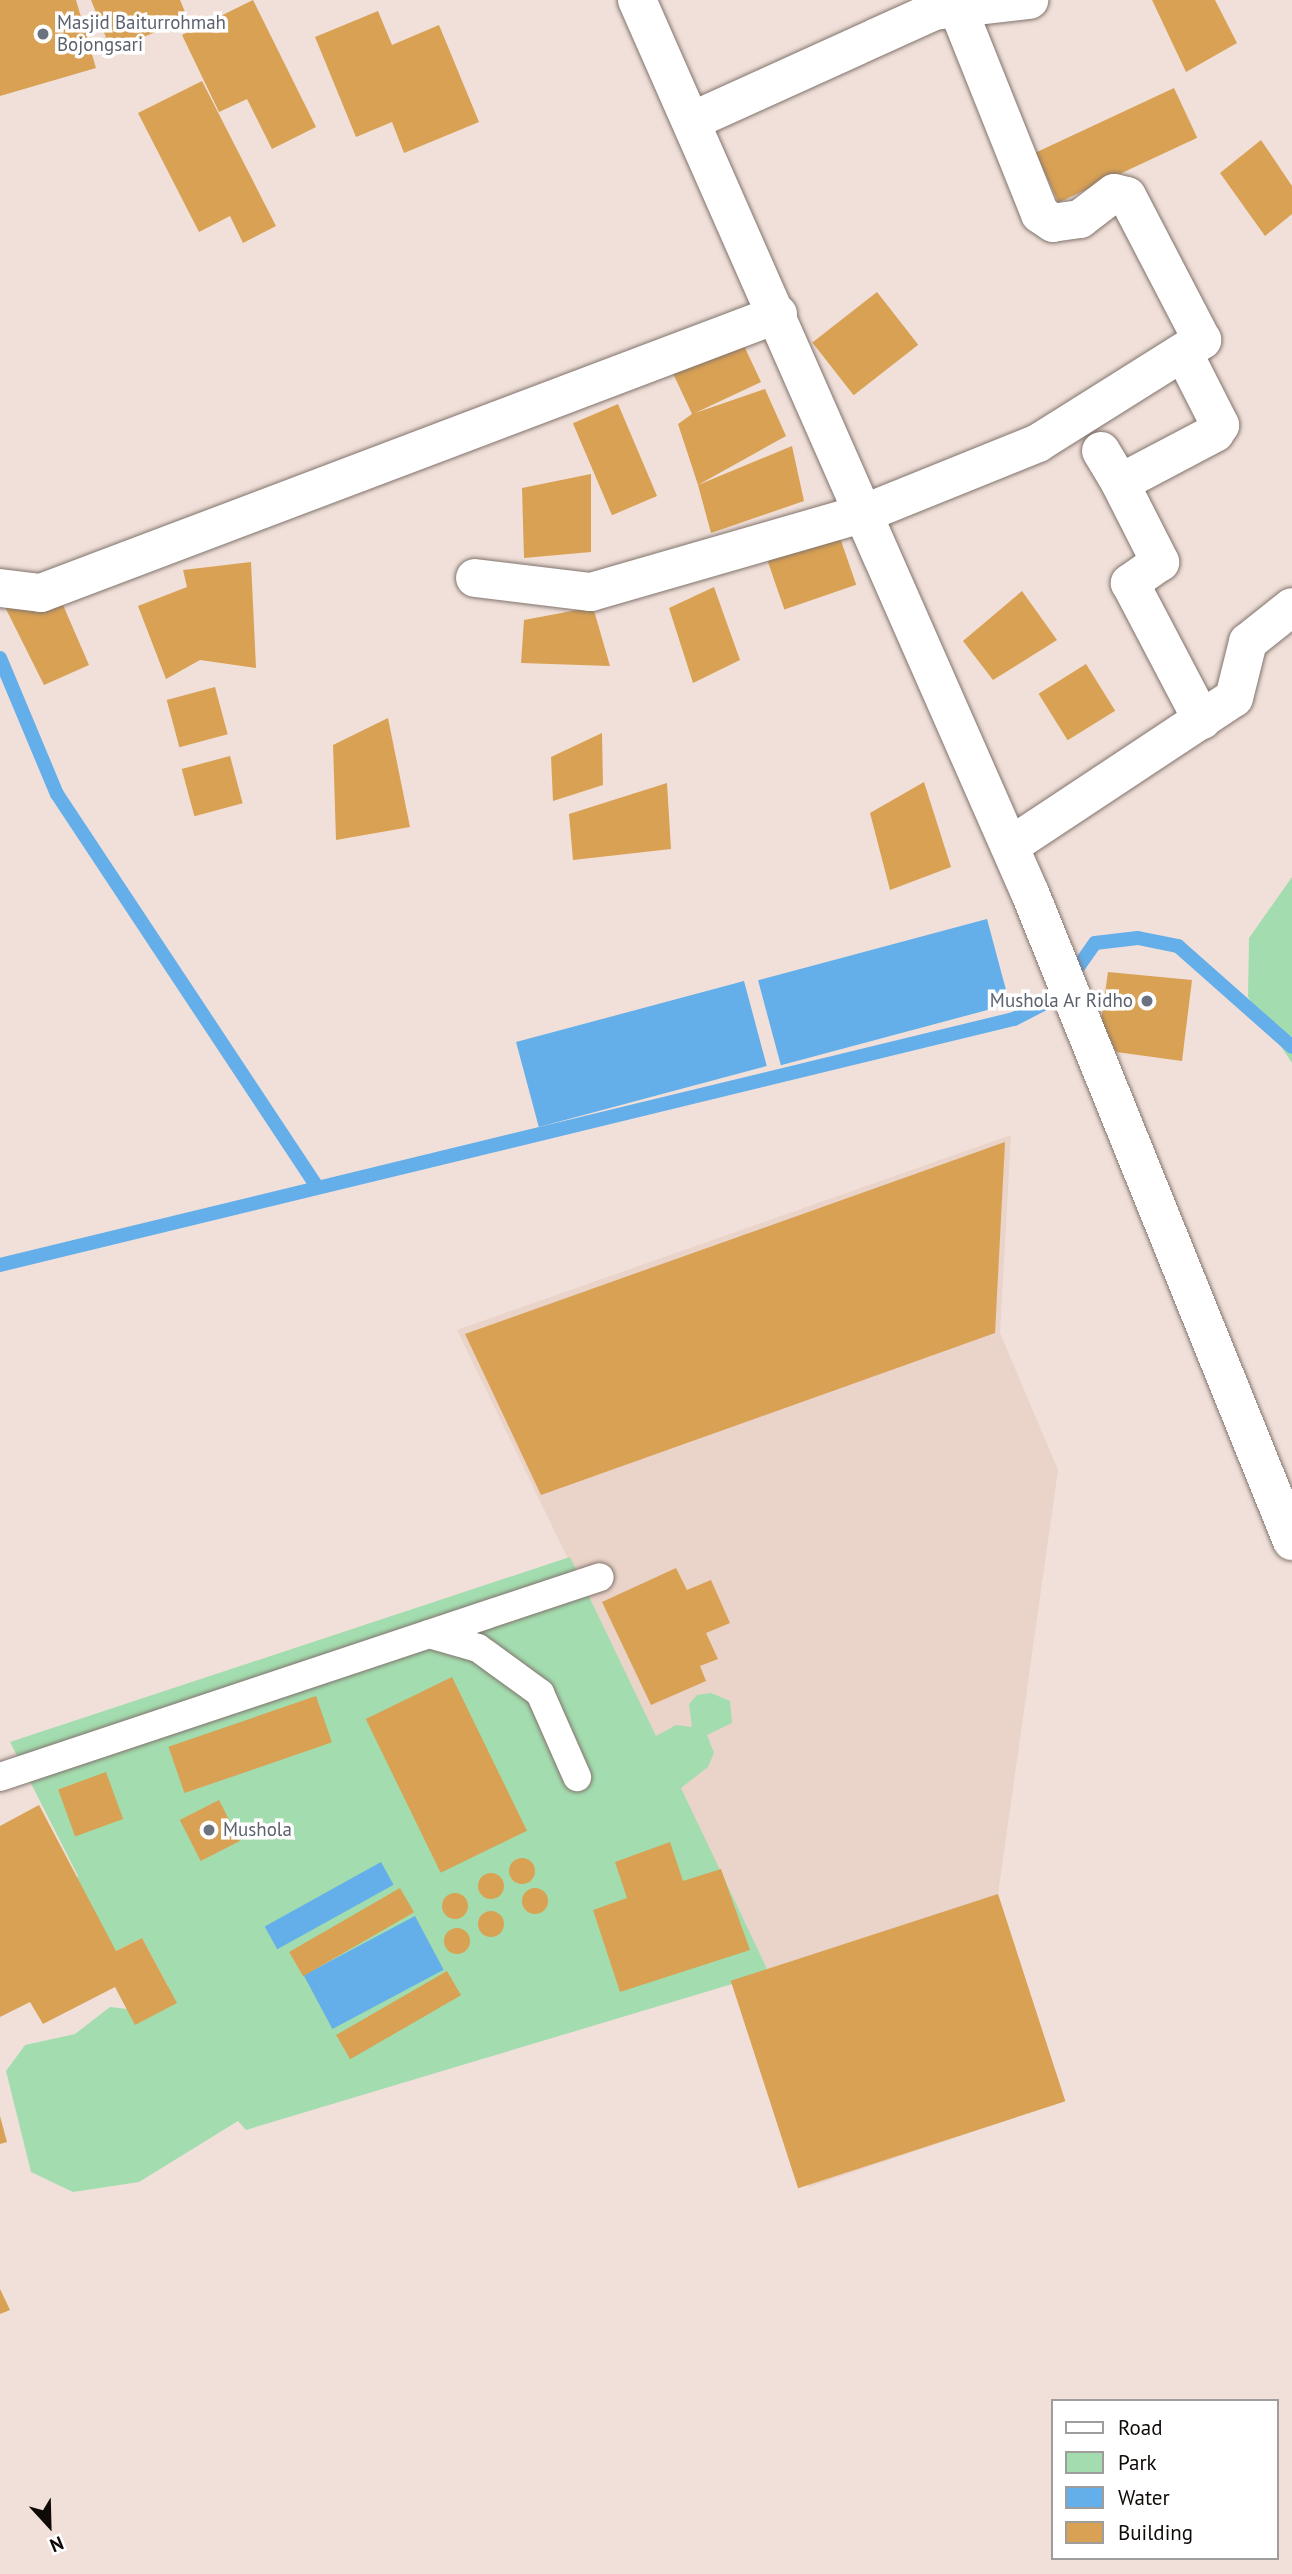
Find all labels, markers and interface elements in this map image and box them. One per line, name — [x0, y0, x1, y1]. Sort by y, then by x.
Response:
place label: Masjid Baiturrohmah Bojongsari — [57, 12, 226, 56]
marker: Masjid Baiturrohmah Bojongsari — [35, 26, 51, 42]
place label: Mushola Ar Ridho — [989, 990, 1133, 1012]
marker: Mushola Ar Ridho — [1139, 993, 1155, 1009]
place label: Mushola — [223, 1819, 292, 1841]
marker: Mushola — [201, 1822, 217, 1838]
legend — [1050, 2399, 1278, 2560]
text: Road — [1118, 2414, 1162, 2441]
text: Park — [1118, 2449, 1157, 2476]
text: Water — [1118, 2484, 1170, 2511]
north arrow — [14, 2490, 84, 2560]
text: Building — [1118, 2519, 1193, 2546]
text: N — [47, 2531, 67, 2558]

